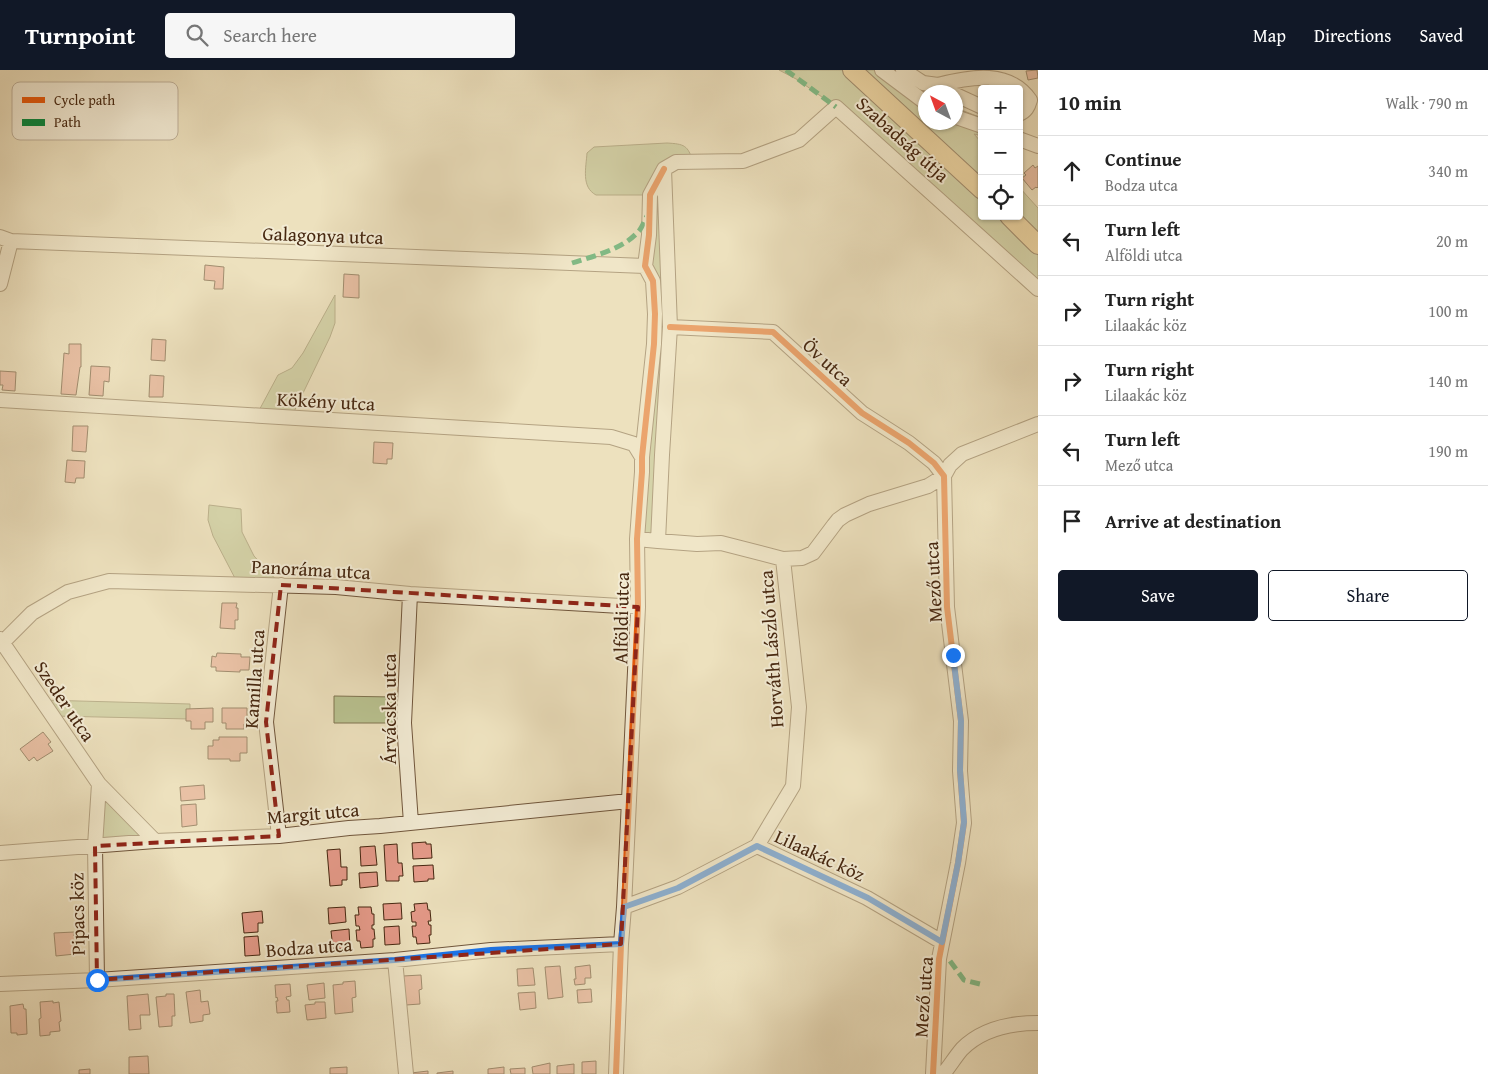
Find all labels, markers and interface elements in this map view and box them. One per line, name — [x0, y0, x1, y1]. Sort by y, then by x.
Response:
search box — [165, 13, 515, 58]
text: Turnpoint — [25, 18, 135, 53]
icon: search — [183, 21, 211, 49]
text: Search here — [223, 21, 317, 49]
text: Map — [1253, 22, 1286, 49]
text: Directions — [1314, 22, 1391, 49]
text: Saved — [1419, 22, 1463, 49]
legend — [12, 82, 178, 140]
north arrow — [918, 85, 963, 130]
map controls — [978, 85, 1023, 220]
button: + — [978, 85, 1023, 130]
text: 10 min — [1058, 87, 1121, 118]
text: Cycle path — [54, 90, 115, 110]
street label: Szabadság útja — [850, 90, 956, 188]
text: Walk · 790 m — [1385, 91, 1468, 115]
text: Path — [54, 112, 81, 132]
button: − — [978, 130, 1023, 175]
text: Continue — [1105, 145, 1182, 173]
icon: ahead — [1058, 157, 1086, 185]
text: 340 m — [1428, 159, 1468, 183]
text: Bodza utca — [1105, 173, 1178, 197]
button: locate — [978, 175, 1023, 220]
text: Turn left — [1105, 215, 1180, 243]
street label: Galagonya utca — [262, 219, 384, 251]
icon: left — [1058, 227, 1086, 255]
text: 20 m — [1436, 229, 1468, 253]
text: Alföldi utca — [1105, 243, 1183, 267]
text: Turn right — [1105, 285, 1194, 313]
icon: right — [1058, 297, 1086, 325]
text: 100 m — [1428, 299, 1468, 323]
text: Lilaakác köz — [1105, 313, 1187, 337]
street label: Öv utca — [797, 331, 859, 393]
text: Turn right — [1105, 355, 1194, 383]
icon: right — [1058, 367, 1086, 395]
text: 140 m — [1428, 369, 1468, 393]
text: Lilaakác köz — [1105, 383, 1187, 407]
street label: Kökény utca — [276, 384, 376, 418]
text: Turn left — [1105, 425, 1180, 453]
icon: left — [1058, 437, 1086, 465]
text: 190 m — [1428, 439, 1468, 463]
text: Mező utca — [1105, 453, 1173, 477]
icon: arrive — [1058, 507, 1086, 535]
text: Arrive at destination — [1105, 507, 1281, 535]
street label: Mező utca — [917, 541, 949, 623]
street label: Panoráma utca — [251, 552, 371, 586]
street label: Horváth László utca — [752, 569, 790, 729]
button: Save — [1058, 570, 1258, 621]
button: Share — [1268, 570, 1468, 621]
street label: Alföldi utca — [606, 572, 636, 664]
street label: Kamilla utca — [237, 628, 271, 730]
route end — [942, 644, 965, 667]
street label: Árvácska utca — [375, 653, 403, 764]
street label: Szeder utca — [28, 655, 102, 747]
street label: Margit utca — [266, 795, 360, 831]
street label: Lilaakác köz — [770, 822, 870, 888]
street label: Pipacs köz — [62, 872, 92, 956]
street label: Bodza utca — [265, 930, 353, 964]
street label: Mező utca — [906, 956, 940, 1038]
route start — [86, 969, 109, 992]

